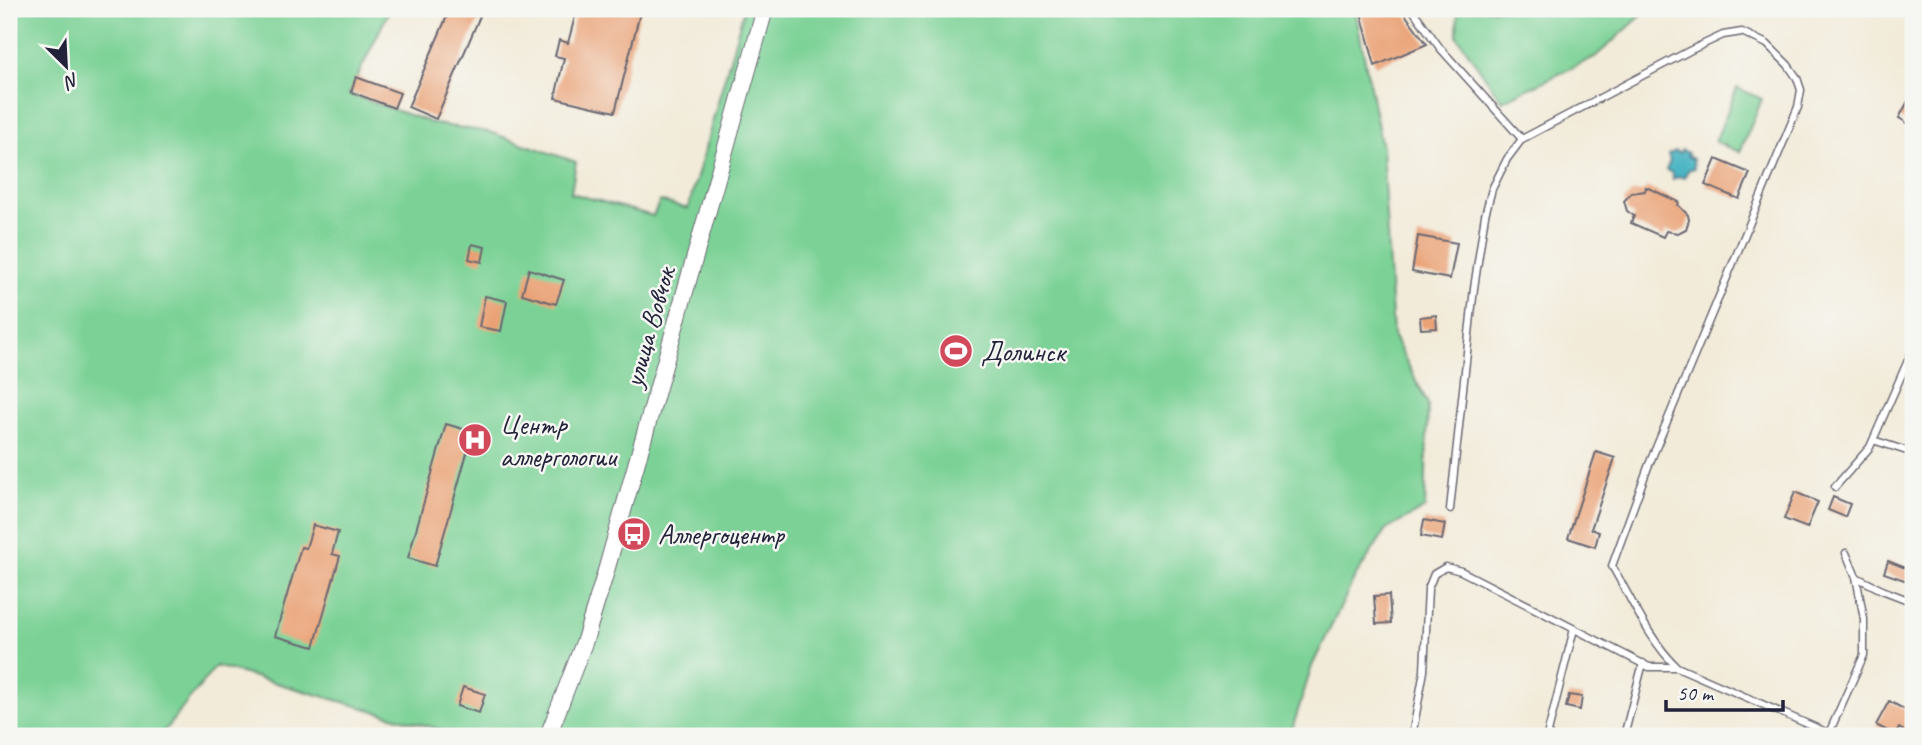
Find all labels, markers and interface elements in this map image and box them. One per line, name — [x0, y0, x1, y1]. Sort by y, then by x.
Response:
north arrow — [32, 32, 102, 102]
text: N — [59, 67, 83, 95]
street label: улица Вовчок — [615, 260, 684, 393]
sports icon: Долинск — [937, 332, 975, 370]
place label: Долинск — [981, 334, 1068, 369]
place label: Центр аллергологии — [500, 407, 619, 474]
hospital icon: Центр аллергологии — [456, 421, 494, 459]
bus stop icon: Аллергоцентр — [615, 515, 653, 553]
place label: Аллергоцентр — [658, 517, 785, 552]
scale bar — [1666, 668, 1784, 712]
text: 50 m — [1677, 680, 1715, 706]

